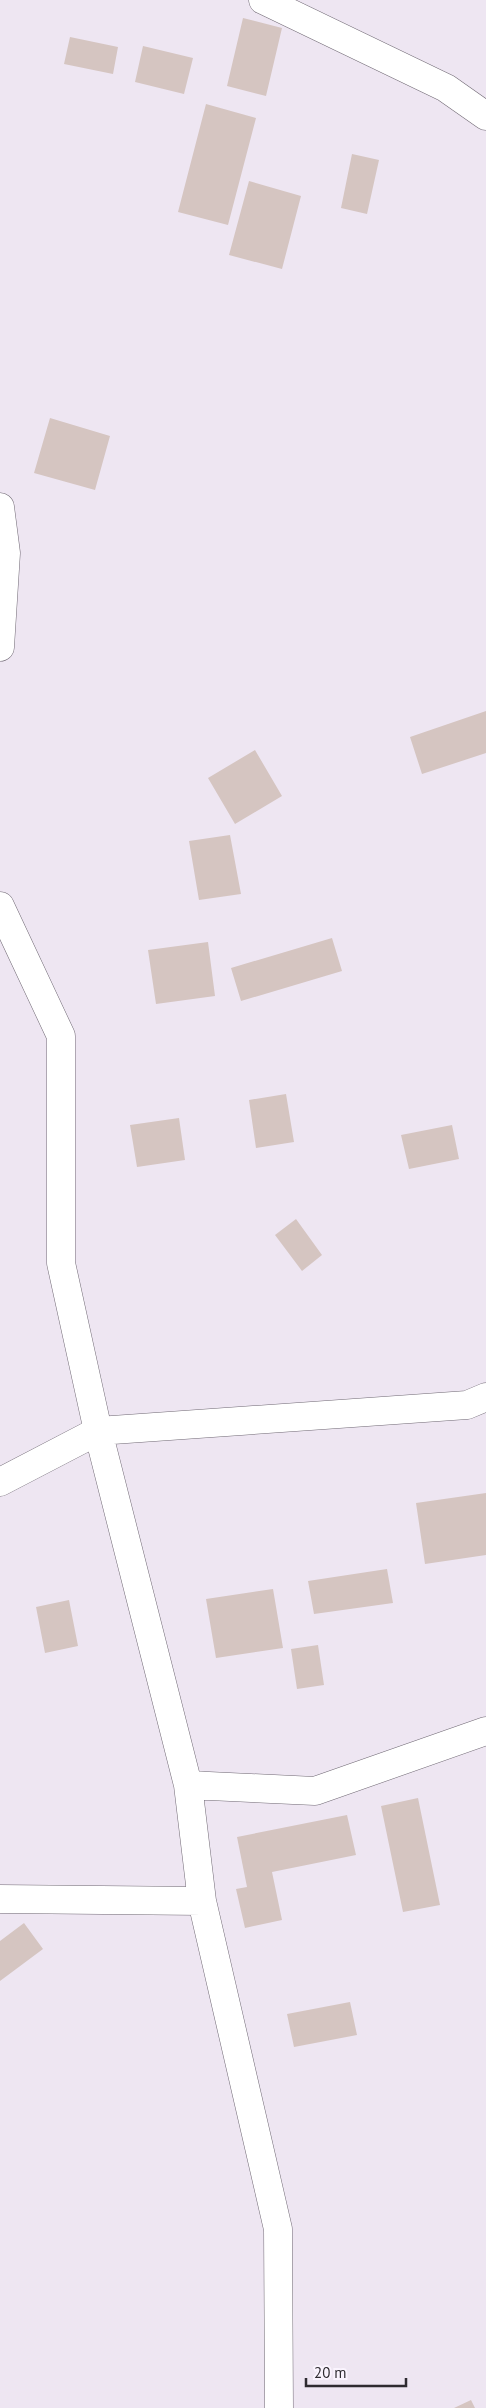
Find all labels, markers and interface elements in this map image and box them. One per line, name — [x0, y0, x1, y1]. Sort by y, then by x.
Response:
scale bar — [306, 2356, 406, 2388]
text: 20 m — [314, 2363, 347, 2382]

